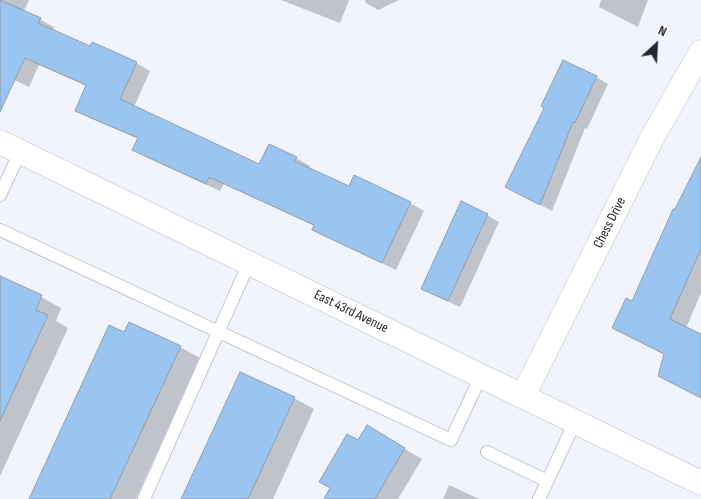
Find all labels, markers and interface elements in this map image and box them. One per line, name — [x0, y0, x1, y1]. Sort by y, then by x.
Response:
north arrow — [631, 20, 681, 70]
text: N — [656, 22, 670, 40]
street label: Chess Drive — [590, 195, 630, 251]
street label: East 43rd Avenue — [311, 287, 391, 337]

